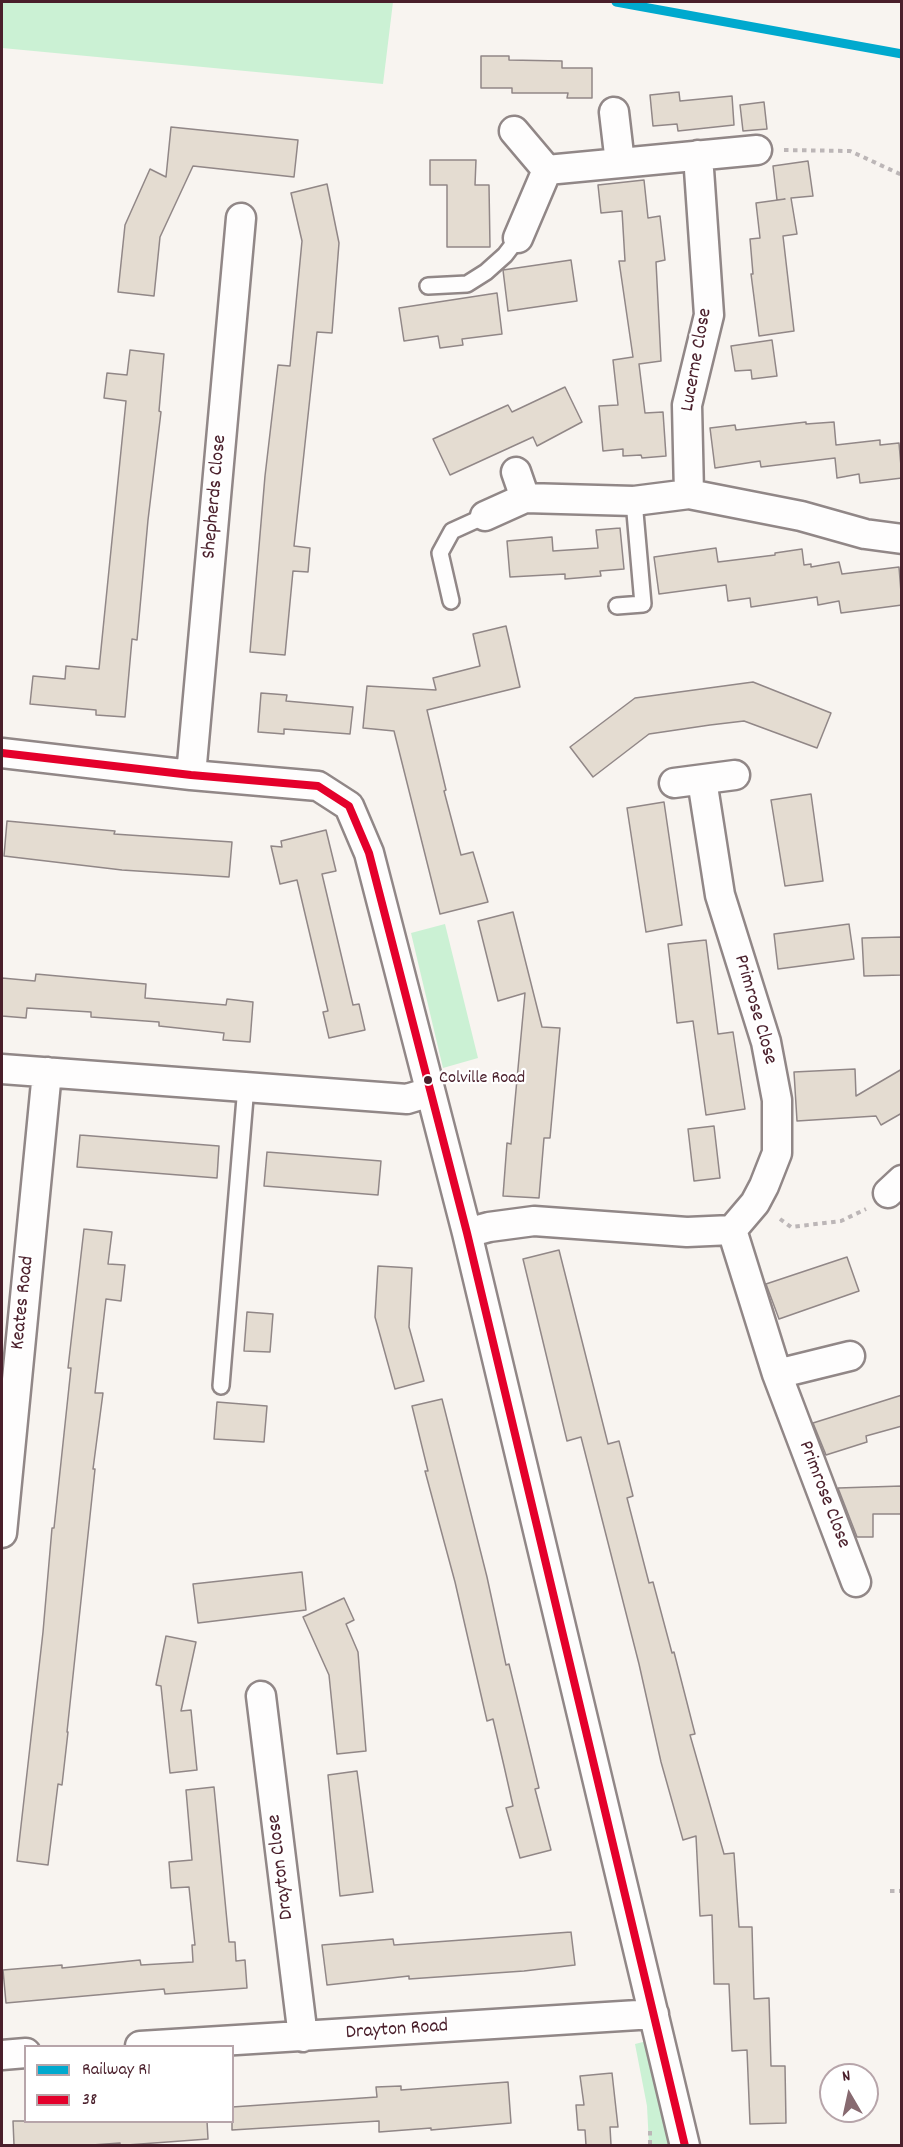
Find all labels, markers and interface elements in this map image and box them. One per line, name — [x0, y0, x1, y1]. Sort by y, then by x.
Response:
street label: Lucerne Close — [677, 306, 719, 414]
street label: Shepherds Close — [199, 434, 233, 560]
street label: Primrose Close — [727, 952, 781, 1068]
place label: Colville Road — [439, 1069, 525, 1091]
marker: Colville Road — [422, 1074, 434, 1086]
street label: Keates Road — [7, 1255, 41, 1351]
street label: Primrose Close — [792, 1438, 854, 1552]
street label: Drayton Close — [264, 1813, 300, 1921]
street label: Drayton Road — [345, 2015, 449, 2047]
legend — [24, 2045, 234, 2123]
text: Railway R1 — [82, 2058, 151, 2083]
north arrow — [819, 2063, 879, 2123]
text: N — [841, 2065, 852, 2089]
text: 38 — [82, 2088, 97, 2113]

